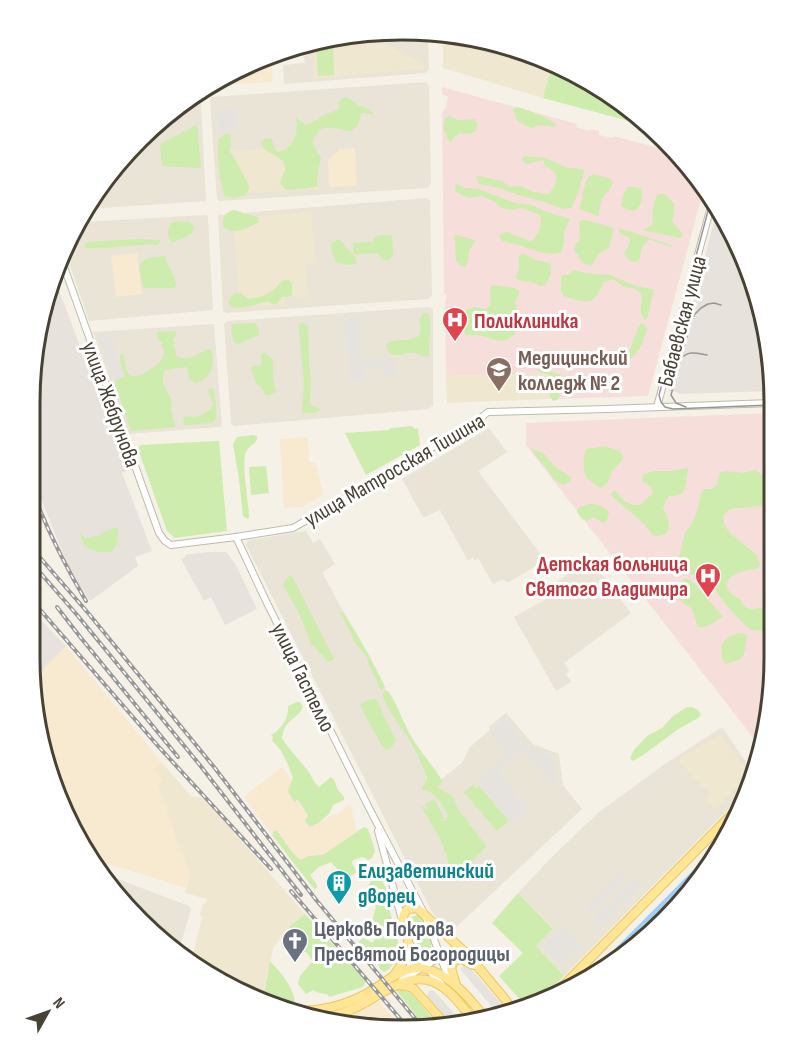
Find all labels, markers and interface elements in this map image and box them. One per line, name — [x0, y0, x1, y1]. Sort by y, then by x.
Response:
street label: Бабаевская улица — [652, 253, 713, 390]
hospital icon: Поликлиника — [440, 305, 470, 343]
place label: Поликлиника — [474, 308, 578, 335]
street label: улица Жебрунова — [75, 338, 146, 471]
place label: Медицинский колледж № 2 — [518, 345, 628, 397]
school or university icon: Медицинский колледж № 2 — [484, 355, 514, 393]
street label: улица Матросская Тишина — [300, 408, 490, 533]
place label: Детская больница Святого Владимира — [525, 551, 688, 603]
hospital icon: Детская больница Святого Владимира — [693, 561, 723, 599]
street label: улица Гастелло — [265, 619, 341, 737]
place label: Елизаветинский дворец — [358, 858, 494, 910]
building icon: Елизаветинский дворец — [324, 868, 354, 906]
place label: Церковь Покрова Пресвятой Богородицы — [314, 916, 510, 968]
church icon: Церковь Покрова Пресвятой Богородицы — [280, 926, 310, 964]
north arrow — [18, 982, 78, 1042]
text: N — [48, 994, 68, 1013]

